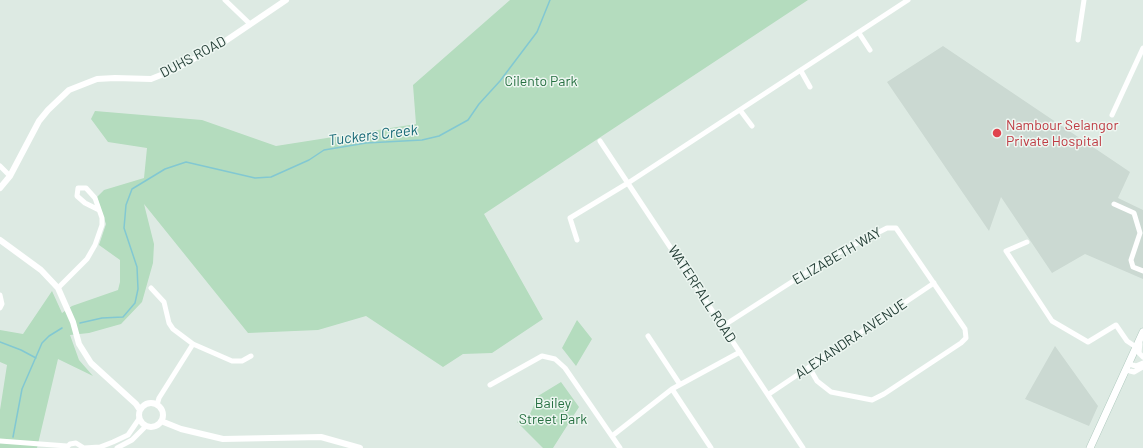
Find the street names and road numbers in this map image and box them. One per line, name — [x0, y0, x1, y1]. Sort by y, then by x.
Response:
street label: DUHS ROAD — [157, 33, 229, 81]
street label: ELIZABETH WAY — [790, 224, 884, 288]
street label: WATERFALL ROAD — [664, 242, 740, 346]
street label: ALEXANDRA AVENUE — [792, 295, 910, 383]

